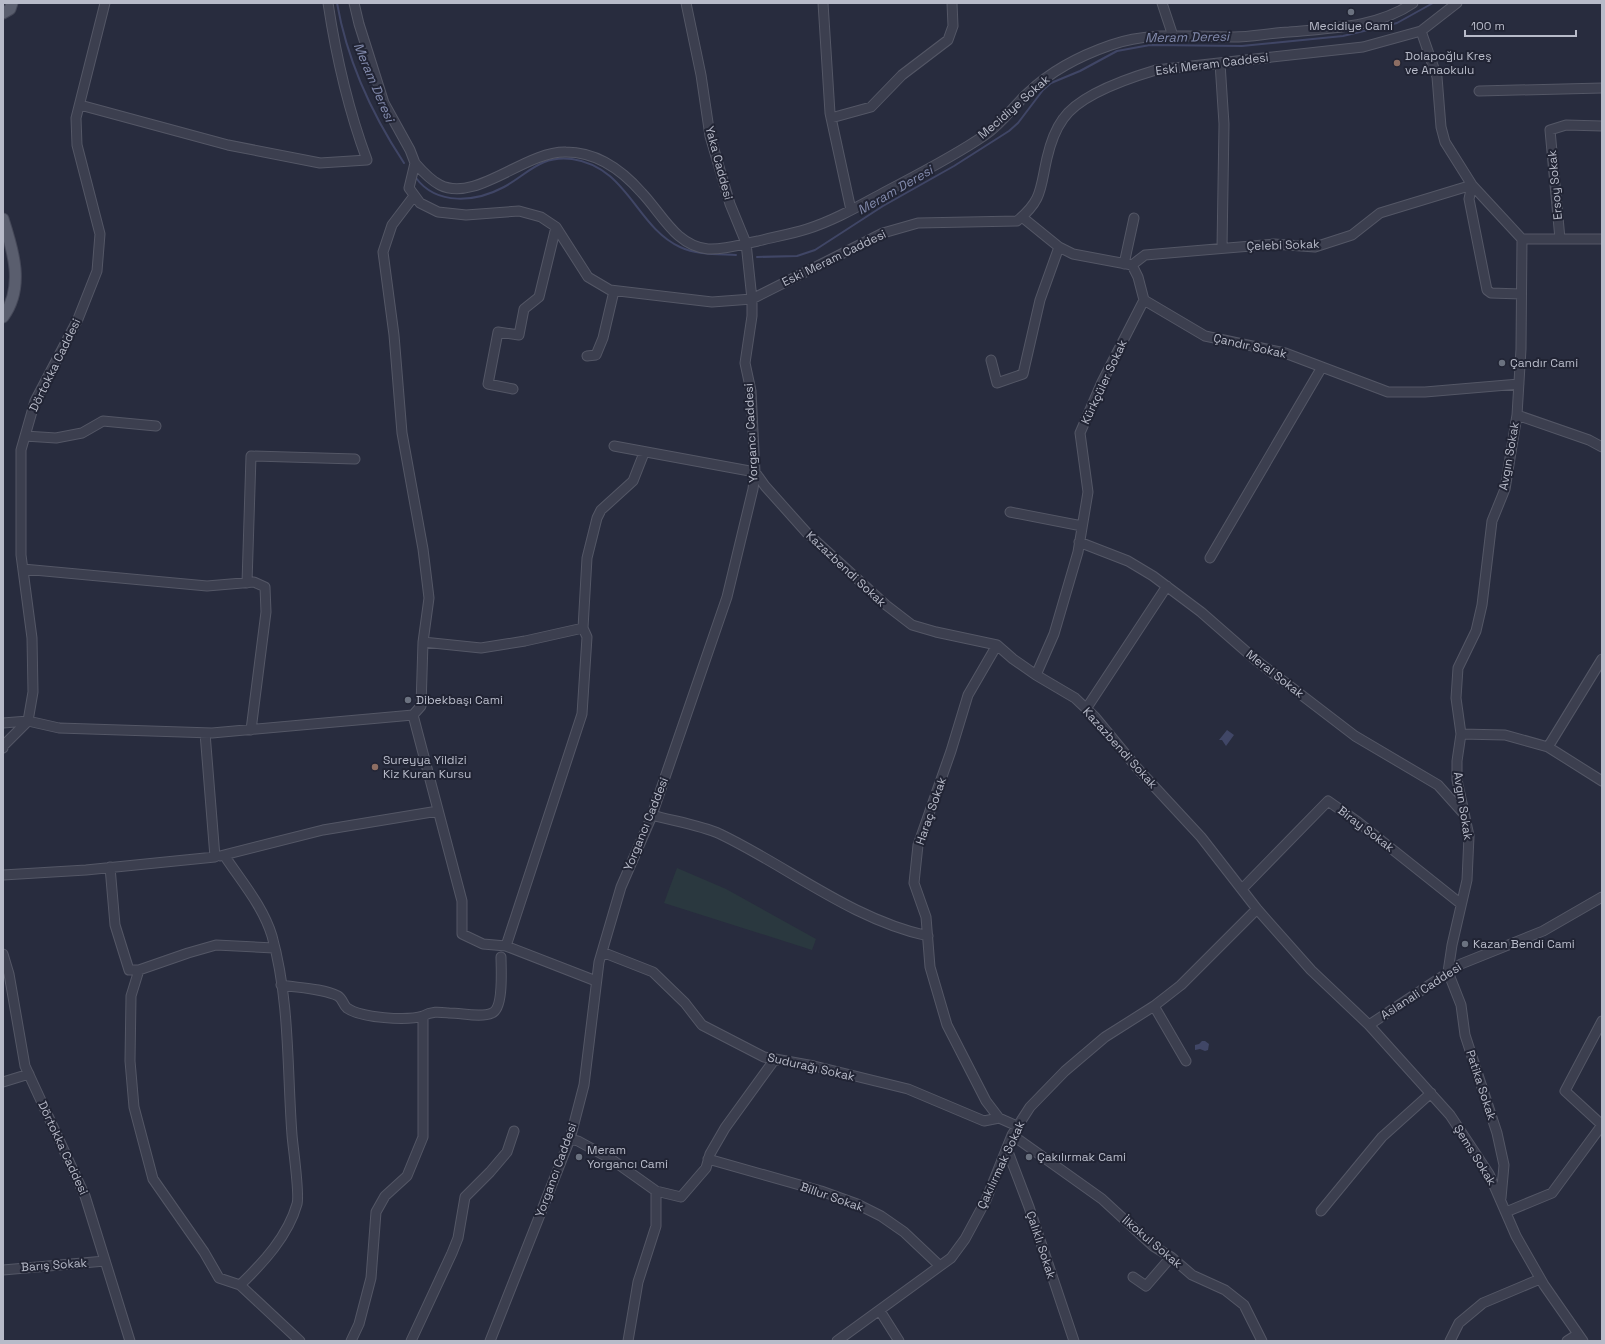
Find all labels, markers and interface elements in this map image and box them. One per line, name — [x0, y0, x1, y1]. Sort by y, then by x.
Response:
marker: Mecidiye Cami — [1346, 7, 1356, 17]
scale bar — [1465, 12, 1576, 38]
place label: Mecidiye Cami — [1309, 18, 1393, 34]
text: 100 m — [1471, 18, 1505, 34]
water label: Meram Deresi — [1145, 28, 1231, 46]
water label: Meram Deresi — [350, 40, 399, 126]
place label: Dolapoğlu Kreş ve Anaokulu — [1405, 48, 1492, 78]
street label: Eski Meram Caddesi — [1154, 49, 1270, 79]
marker: Dolapoğlu Kreş ve Anaokulu — [1392, 58, 1402, 68]
street label: Mecidiye Sokak — [975, 71, 1054, 143]
street label: Yaka Caddesi — [701, 124, 737, 202]
street label: Ersoy Sokak — [1544, 149, 1566, 220]
water label: Meram Deresi — [854, 161, 937, 218]
street label: Eski Meram Caddesi — [779, 226, 889, 290]
street label: Çelebi Sokak — [1246, 236, 1320, 254]
street label: Dörtokka Caddesi — [26, 316, 84, 414]
street label: Çandır Sokak — [1212, 330, 1289, 362]
street label: Kürkçüler Sokak — [1077, 337, 1131, 427]
place label: Çandır Cami — [1510, 355, 1578, 371]
marker: Çandır Cami — [1497, 358, 1507, 368]
street label: Yorgancı Caddesi — [740, 383, 762, 483]
street label: Avgın Sokak — [1495, 420, 1523, 491]
street label: Kazazbendi Sokak — [803, 528, 890, 611]
street label: Meral Sokak — [1243, 646, 1308, 702]
place label: Dibekbaşı Cami — [416, 692, 503, 708]
marker: Dibekbaşı Cami — [403, 695, 413, 705]
street label: Kazazbendi Sokak — [1079, 704, 1161, 792]
place label: Sureyya Yildizi Kiz Kuran Kursu — [383, 752, 471, 782]
marker: Sureyya Yildizi Kiz Kuran Kursu — [370, 762, 380, 772]
street label: Avgın Sokak — [1450, 771, 1476, 842]
street label: Yorgancı Caddesi — [620, 775, 672, 873]
street label: Haraç Sokak — [912, 775, 950, 847]
street label: Biray Sokak — [1335, 803, 1398, 856]
place label: Kazan Bendi Cami — [1473, 936, 1575, 952]
marker: Kazan Bendi Cami — [1460, 939, 1470, 949]
street label: Aslanali Caddesi — [1378, 959, 1464, 1023]
street label: Patika Sokak — [1462, 1048, 1500, 1123]
street label: Sudurağı Sokak — [766, 1049, 857, 1085]
street label: Dörtokka Caddesi — [34, 1099, 92, 1197]
street label: Çakılırmak Sokak — [974, 1118, 1029, 1212]
street label: Yorgancı Caddesi — [531, 1120, 581, 1219]
street label: Şems Sokak — [1450, 1122, 1500, 1189]
place label: Meram Yorgancı Cami — [587, 1142, 668, 1172]
place label: Çakılırmak Cami — [1037, 1149, 1126, 1165]
marker: Meram Yorgancı Cami — [574, 1152, 584, 1162]
marker: Çakılırmak Cami — [1024, 1152, 1034, 1162]
street label: Billur Sokak — [798, 1179, 866, 1216]
street label: Çalıklı Sokak — [1023, 1209, 1060, 1281]
street label: İlkokul Sokak — [1119, 1212, 1186, 1272]
street label: Barış Sokak — [20, 1255, 88, 1275]

